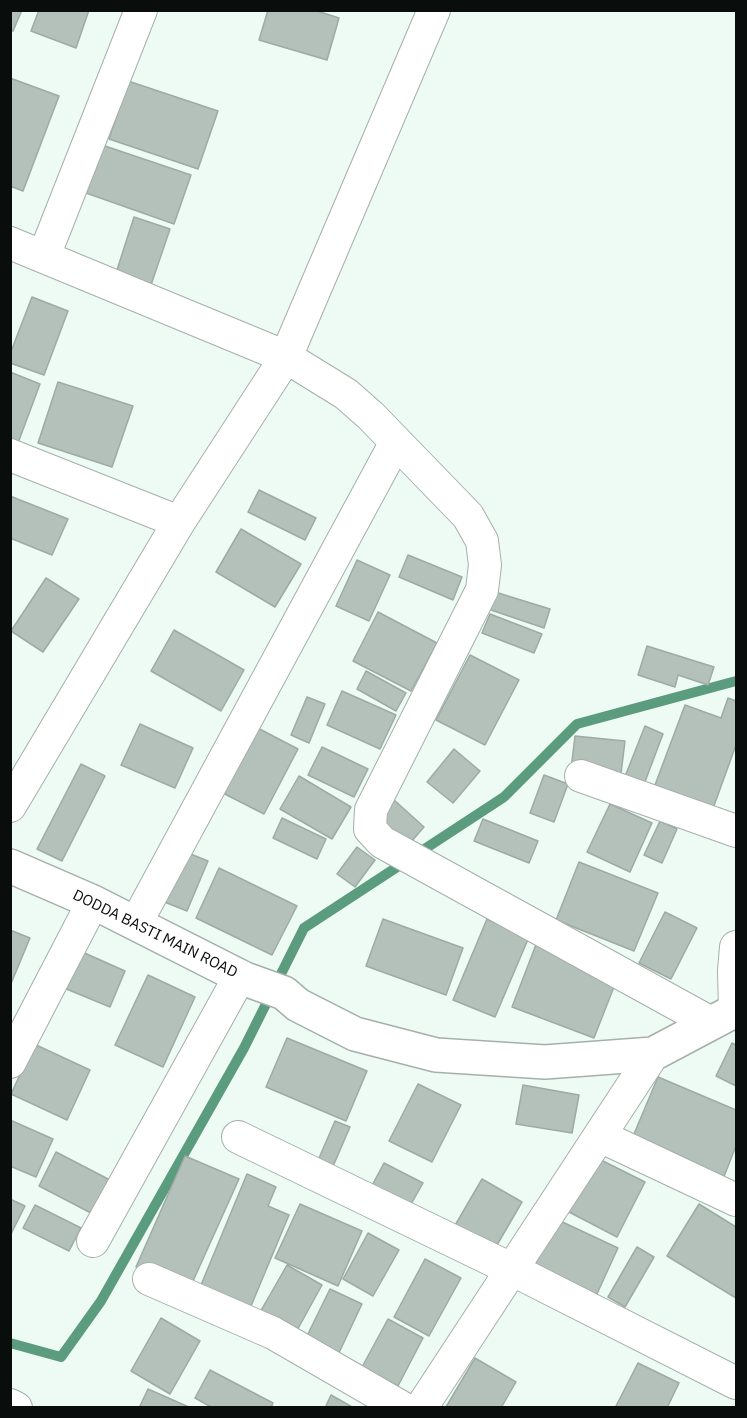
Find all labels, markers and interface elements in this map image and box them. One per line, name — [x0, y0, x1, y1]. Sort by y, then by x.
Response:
street label: DODDA BASTI MAIN ROAD — [70, 886, 240, 982]

